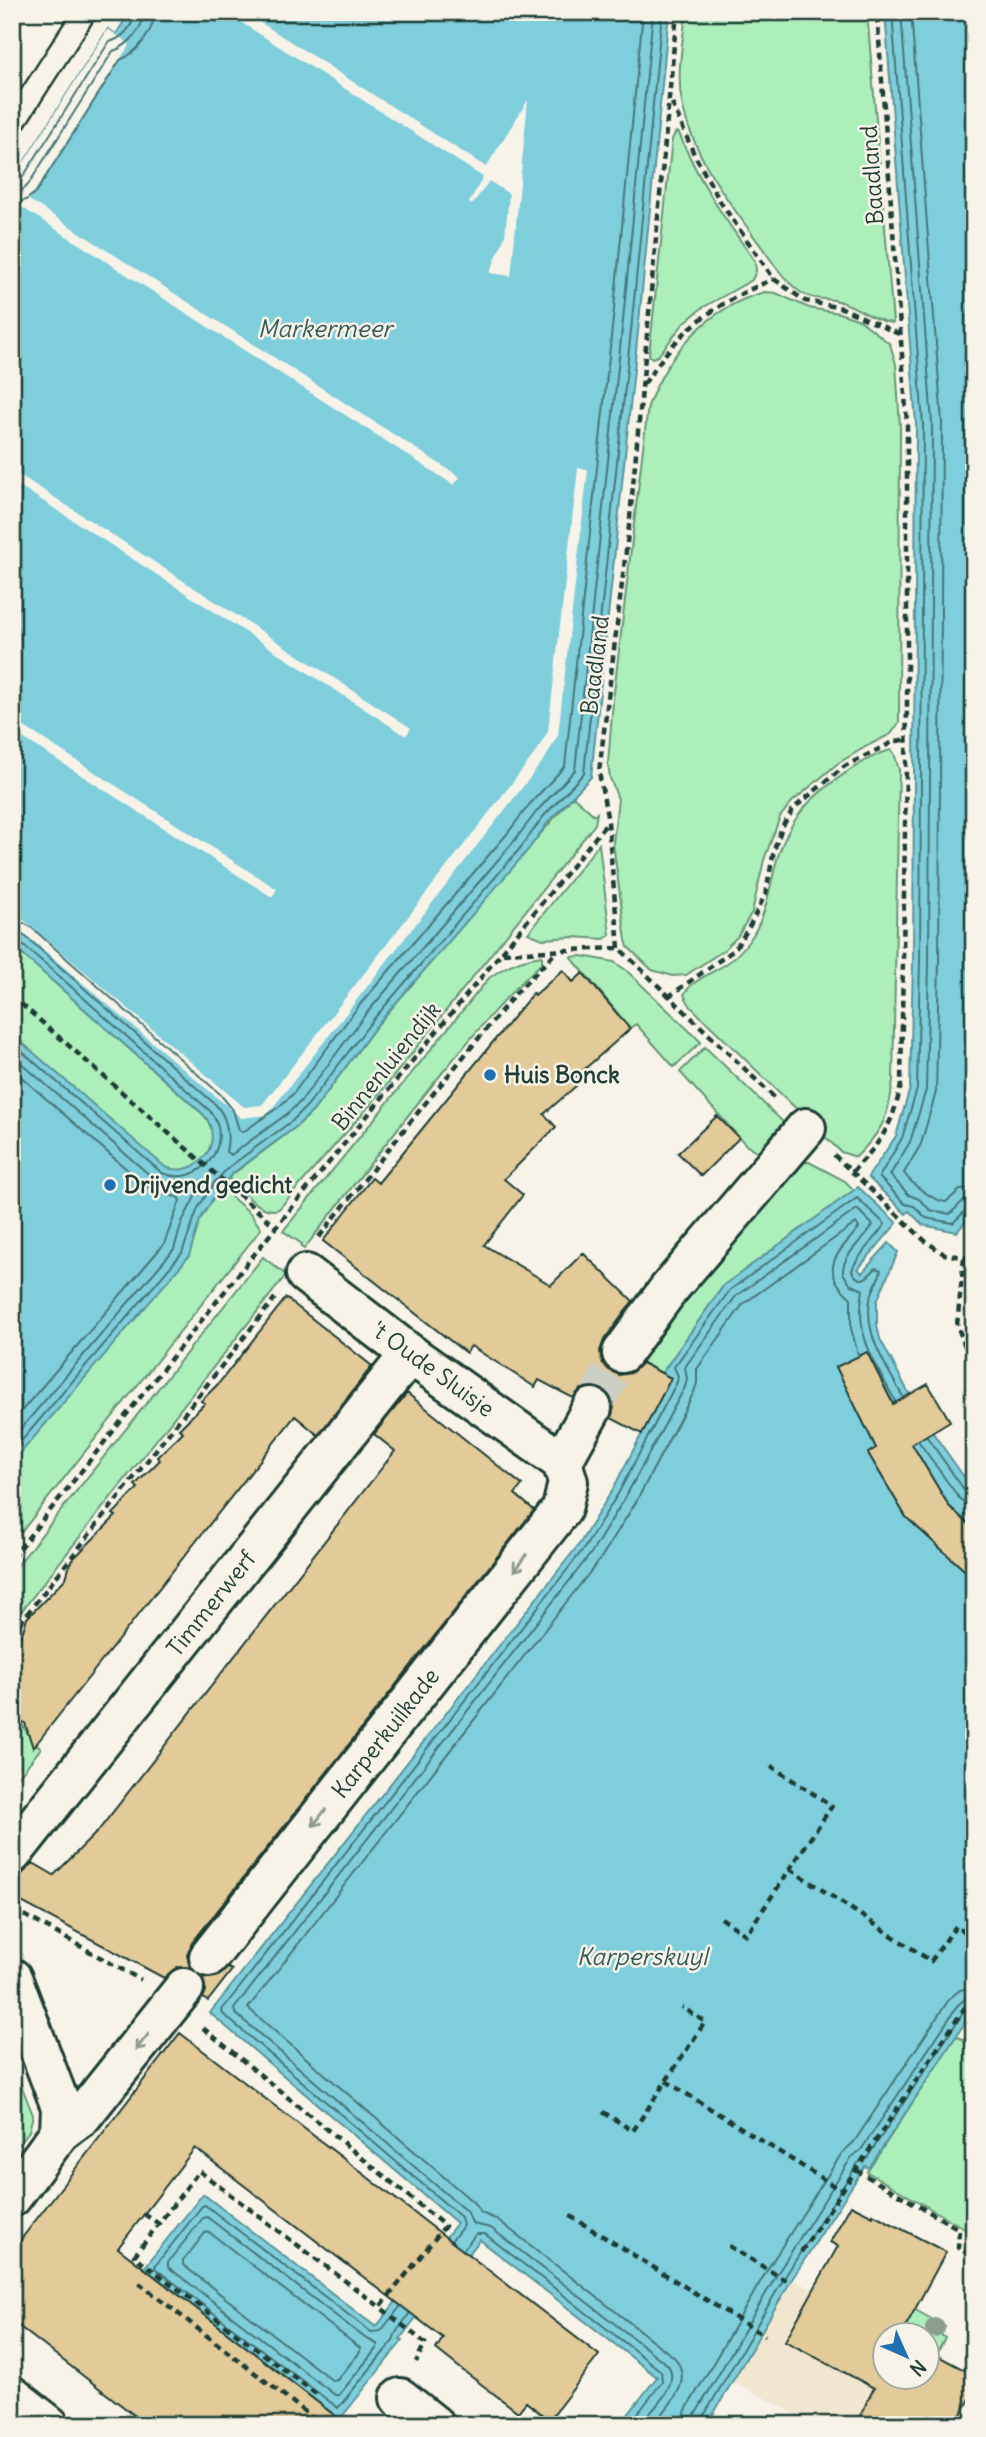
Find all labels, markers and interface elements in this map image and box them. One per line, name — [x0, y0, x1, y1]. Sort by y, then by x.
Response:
street label: Baadland — [854, 124, 889, 226]
water label: Markermeer — [258, 313, 395, 343]
street label: Baadland — [574, 614, 615, 716]
street label: Binnenluiendijk — [325, 995, 446, 1136]
place label: Huis Bonck — [504, 1060, 620, 1089]
marker: Huis Bonck — [482, 1067, 498, 1083]
place label: Drijvend gedicht — [124, 1170, 293, 1199]
marker: Drijvend gedicht — [102, 1177, 118, 1193]
street label: 't Oude Sluisje — [366, 1314, 500, 1423]
street label: Timmerwerf — [160, 1544, 262, 1662]
one-way arrow — [512, 1553, 528, 1571]
street label: Karperkuilkade — [325, 1662, 445, 1804]
one-way arrow — [311, 1809, 326, 1827]
water label: Karperskuyl — [577, 1941, 711, 1971]
one-way arrow — [134, 2032, 149, 2050]
north arrow — [870, 2322, 940, 2392]
text: N — [905, 2355, 931, 2381]

